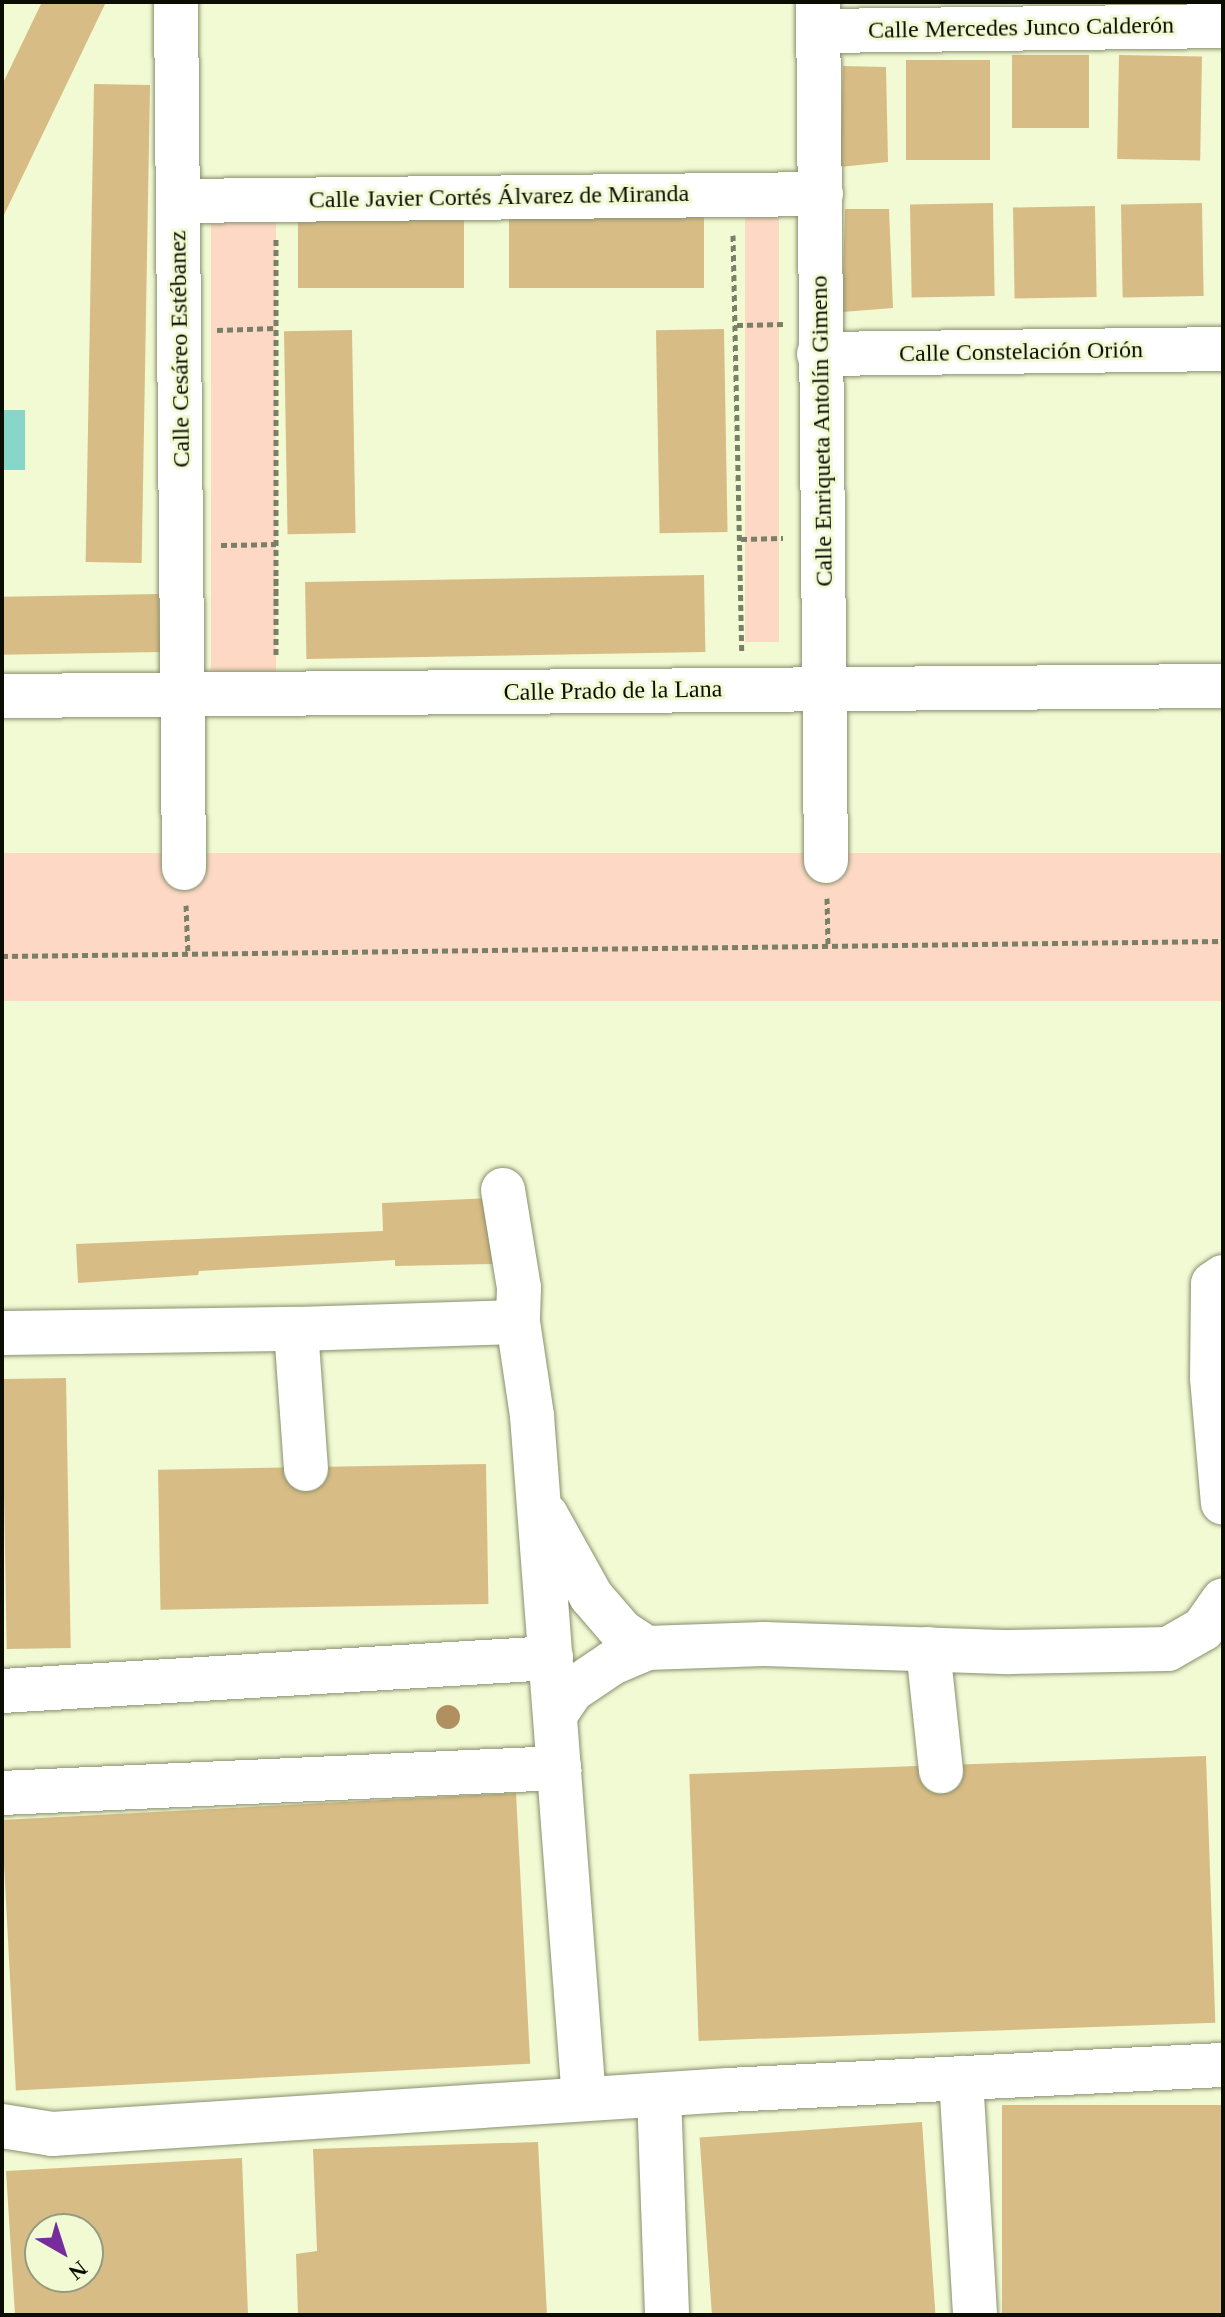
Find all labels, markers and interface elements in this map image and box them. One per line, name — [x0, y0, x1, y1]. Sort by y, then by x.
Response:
street label: Calle Mercedes Junco Calderón — [868, 11, 1174, 45]
street label: Calle Javier Cortés Álvarez de Miranda — [309, 179, 689, 215]
street label: Calle Cesáreo Estébanez — [164, 230, 196, 468]
street label: Calle Enriqueta Antolín Gimeno — [805, 274, 839, 588]
street label: Calle Constelación Orión — [899, 335, 1143, 369]
street label: Calle Prado de la Lana — [503, 675, 723, 707]
north arrow — [24, 2213, 104, 2293]
text: N — [64, 2256, 92, 2285]

